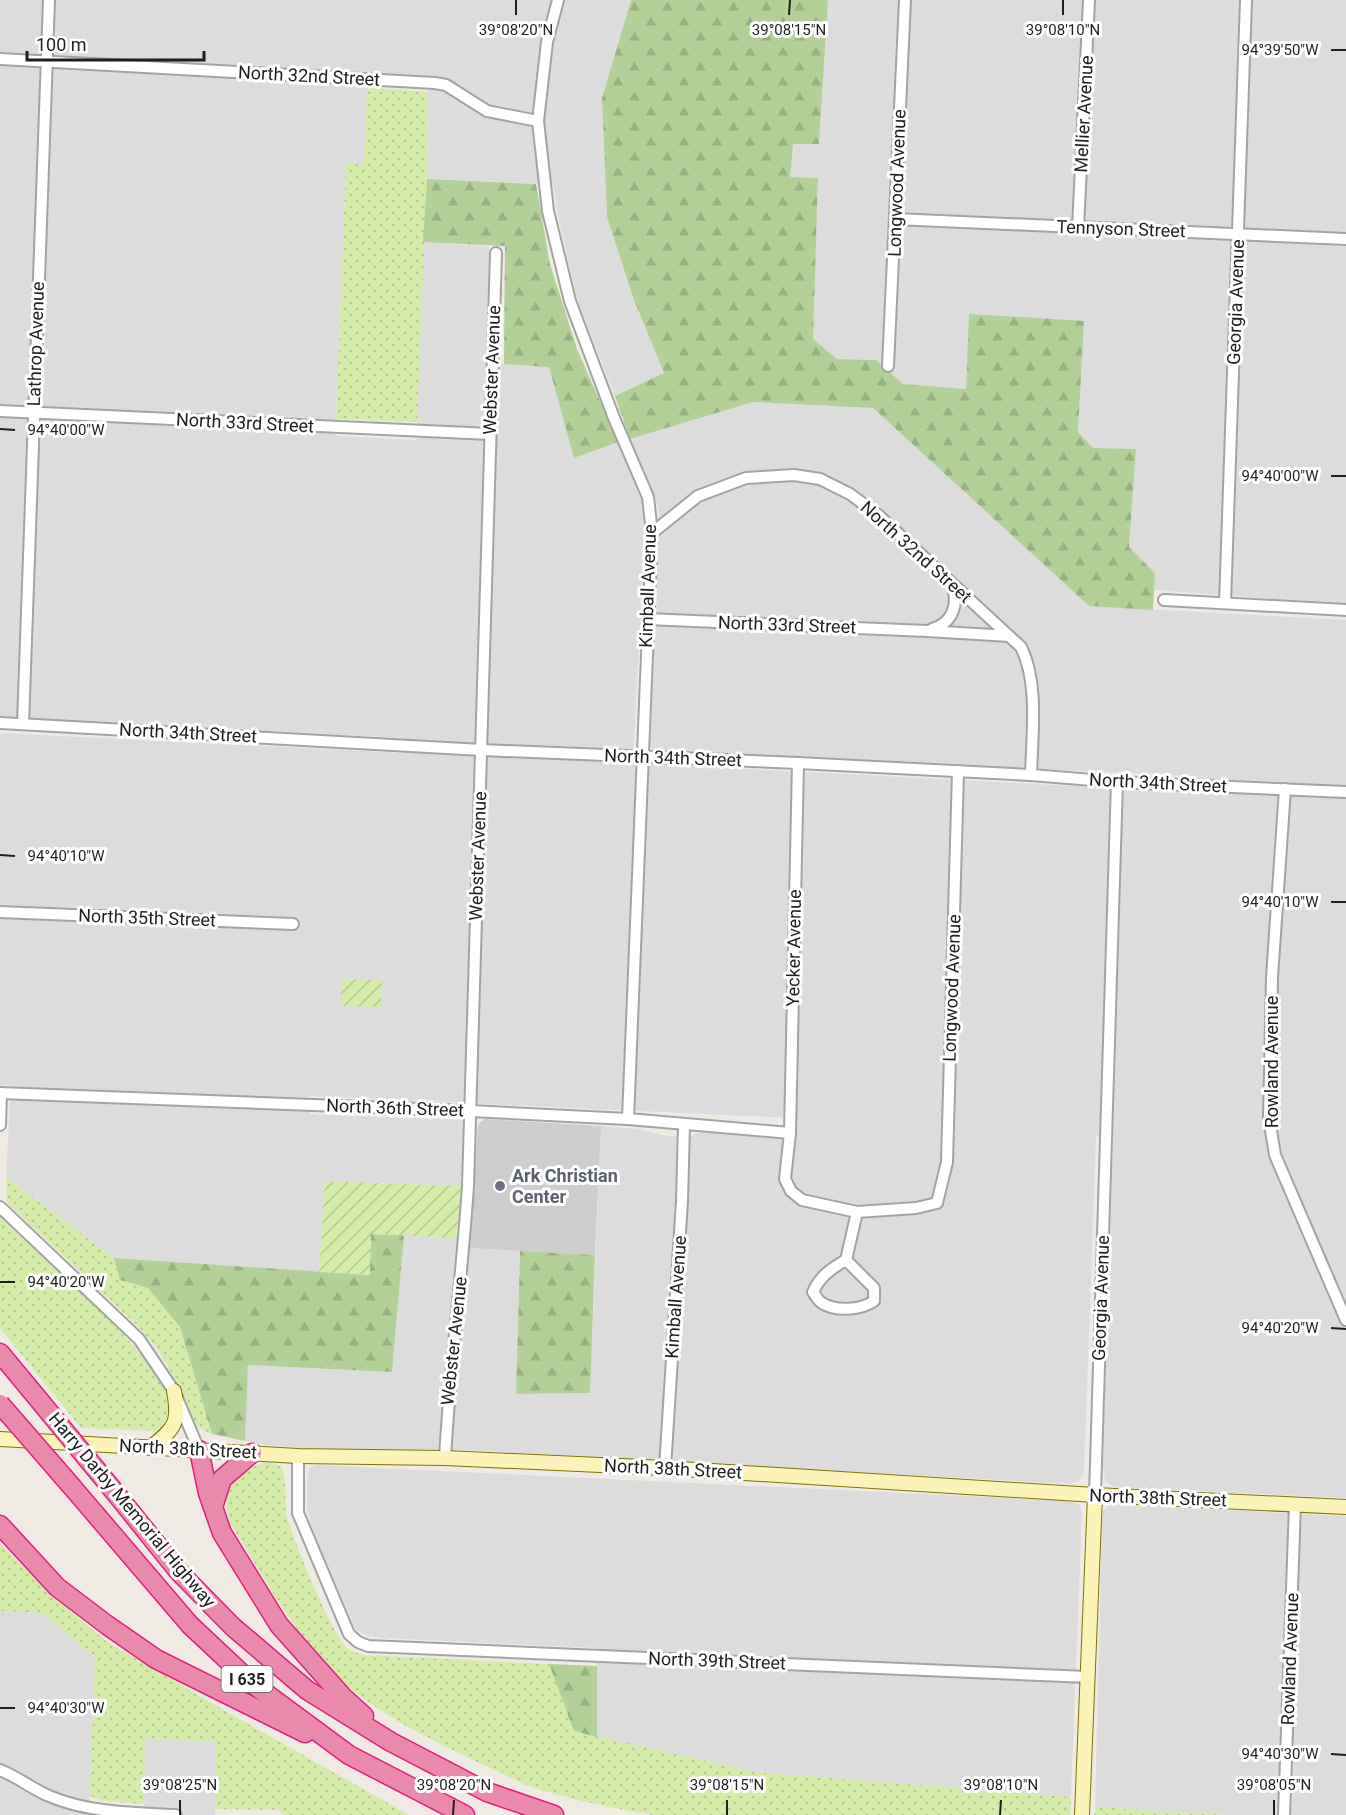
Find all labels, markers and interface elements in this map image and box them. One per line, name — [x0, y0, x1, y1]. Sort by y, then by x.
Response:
text: 39°08'20"N — [479, 21, 553, 39]
text: 39°08'15"N — [752, 21, 826, 39]
text: 39°08'10"N — [1026, 21, 1100, 39]
scale bar — [27, 24, 204, 62]
text: 100 m — [36, 34, 87, 55]
text: 94°39'50"W — [1242, 41, 1318, 59]
street label: Mellier Avenue — [1070, 55, 1097, 173]
street label: North 32nd Street — [237, 61, 381, 90]
street label: Longwood Avenue — [883, 109, 910, 257]
street label: Tennyson Street — [1056, 216, 1186, 241]
street label: Georgia Avenue — [1223, 239, 1248, 365]
street label: Lathrop Avenue — [23, 281, 48, 407]
street label: Webster Avenue — [479, 305, 504, 435]
street label: North 33rd Street — [175, 408, 315, 437]
text: 94°40'00"W — [28, 421, 104, 439]
text: 94°40'00"W — [1242, 467, 1318, 485]
street label: North 32nd Street — [856, 496, 976, 607]
street label: Kimball Avenue — [635, 524, 660, 648]
street label: North 33rd Street — [718, 612, 857, 637]
street label: North 34th Street — [119, 718, 258, 747]
street label: North 34th Street — [604, 745, 742, 770]
street label: North 34th Street — [1089, 768, 1228, 797]
street label: Webster Avenue — [465, 791, 490, 921]
text: 94°40'10"W — [28, 847, 104, 865]
street label: Yecker Avenue — [782, 889, 805, 1007]
text: 94°40'10"W — [1242, 893, 1318, 911]
street label: North 35th Street — [78, 905, 216, 930]
street label: Longwood Avenue — [938, 914, 965, 1062]
street label: Rowland Avenue — [1261, 996, 1282, 1128]
street label: North 36th Street — [326, 1095, 464, 1120]
place label: Ark Christian Center — [512, 1165, 618, 1207]
marker: Ark Christian Center — [493, 1179, 507, 1193]
street label: Kimball Avenue — [661, 1235, 690, 1359]
street label: Georgia Avenue — [1088, 1235, 1113, 1361]
text: 94°40'20"W — [28, 1273, 104, 1291]
street label: Webster Avenue — [436, 1275, 471, 1406]
text: 94°40'20"W — [1242, 1319, 1318, 1337]
street label: Harry Darby Memorial Highway — [45, 1408, 220, 1612]
street label: North 38th Street — [119, 1434, 258, 1463]
street label: North 38th Street — [604, 1454, 743, 1483]
street label: North 38th Street — [1089, 1485, 1227, 1510]
street label: Rowland Avenue — [1277, 1592, 1302, 1726]
street label: North 39th Street — [648, 1648, 786, 1673]
road number: I 635 — [222, 1666, 272, 1692]
text: 94°40'30"W — [28, 1699, 104, 1717]
text: 94°40'30"W — [1242, 1745, 1318, 1763]
text: 39°08'25"N — [143, 1776, 217, 1794]
text: 39°08'20"N — [417, 1776, 491, 1794]
text: 39°08'15"N — [690, 1776, 764, 1794]
text: 39°08'10"N — [964, 1776, 1038, 1794]
text: 39°08'05"N — [1237, 1776, 1311, 1794]

